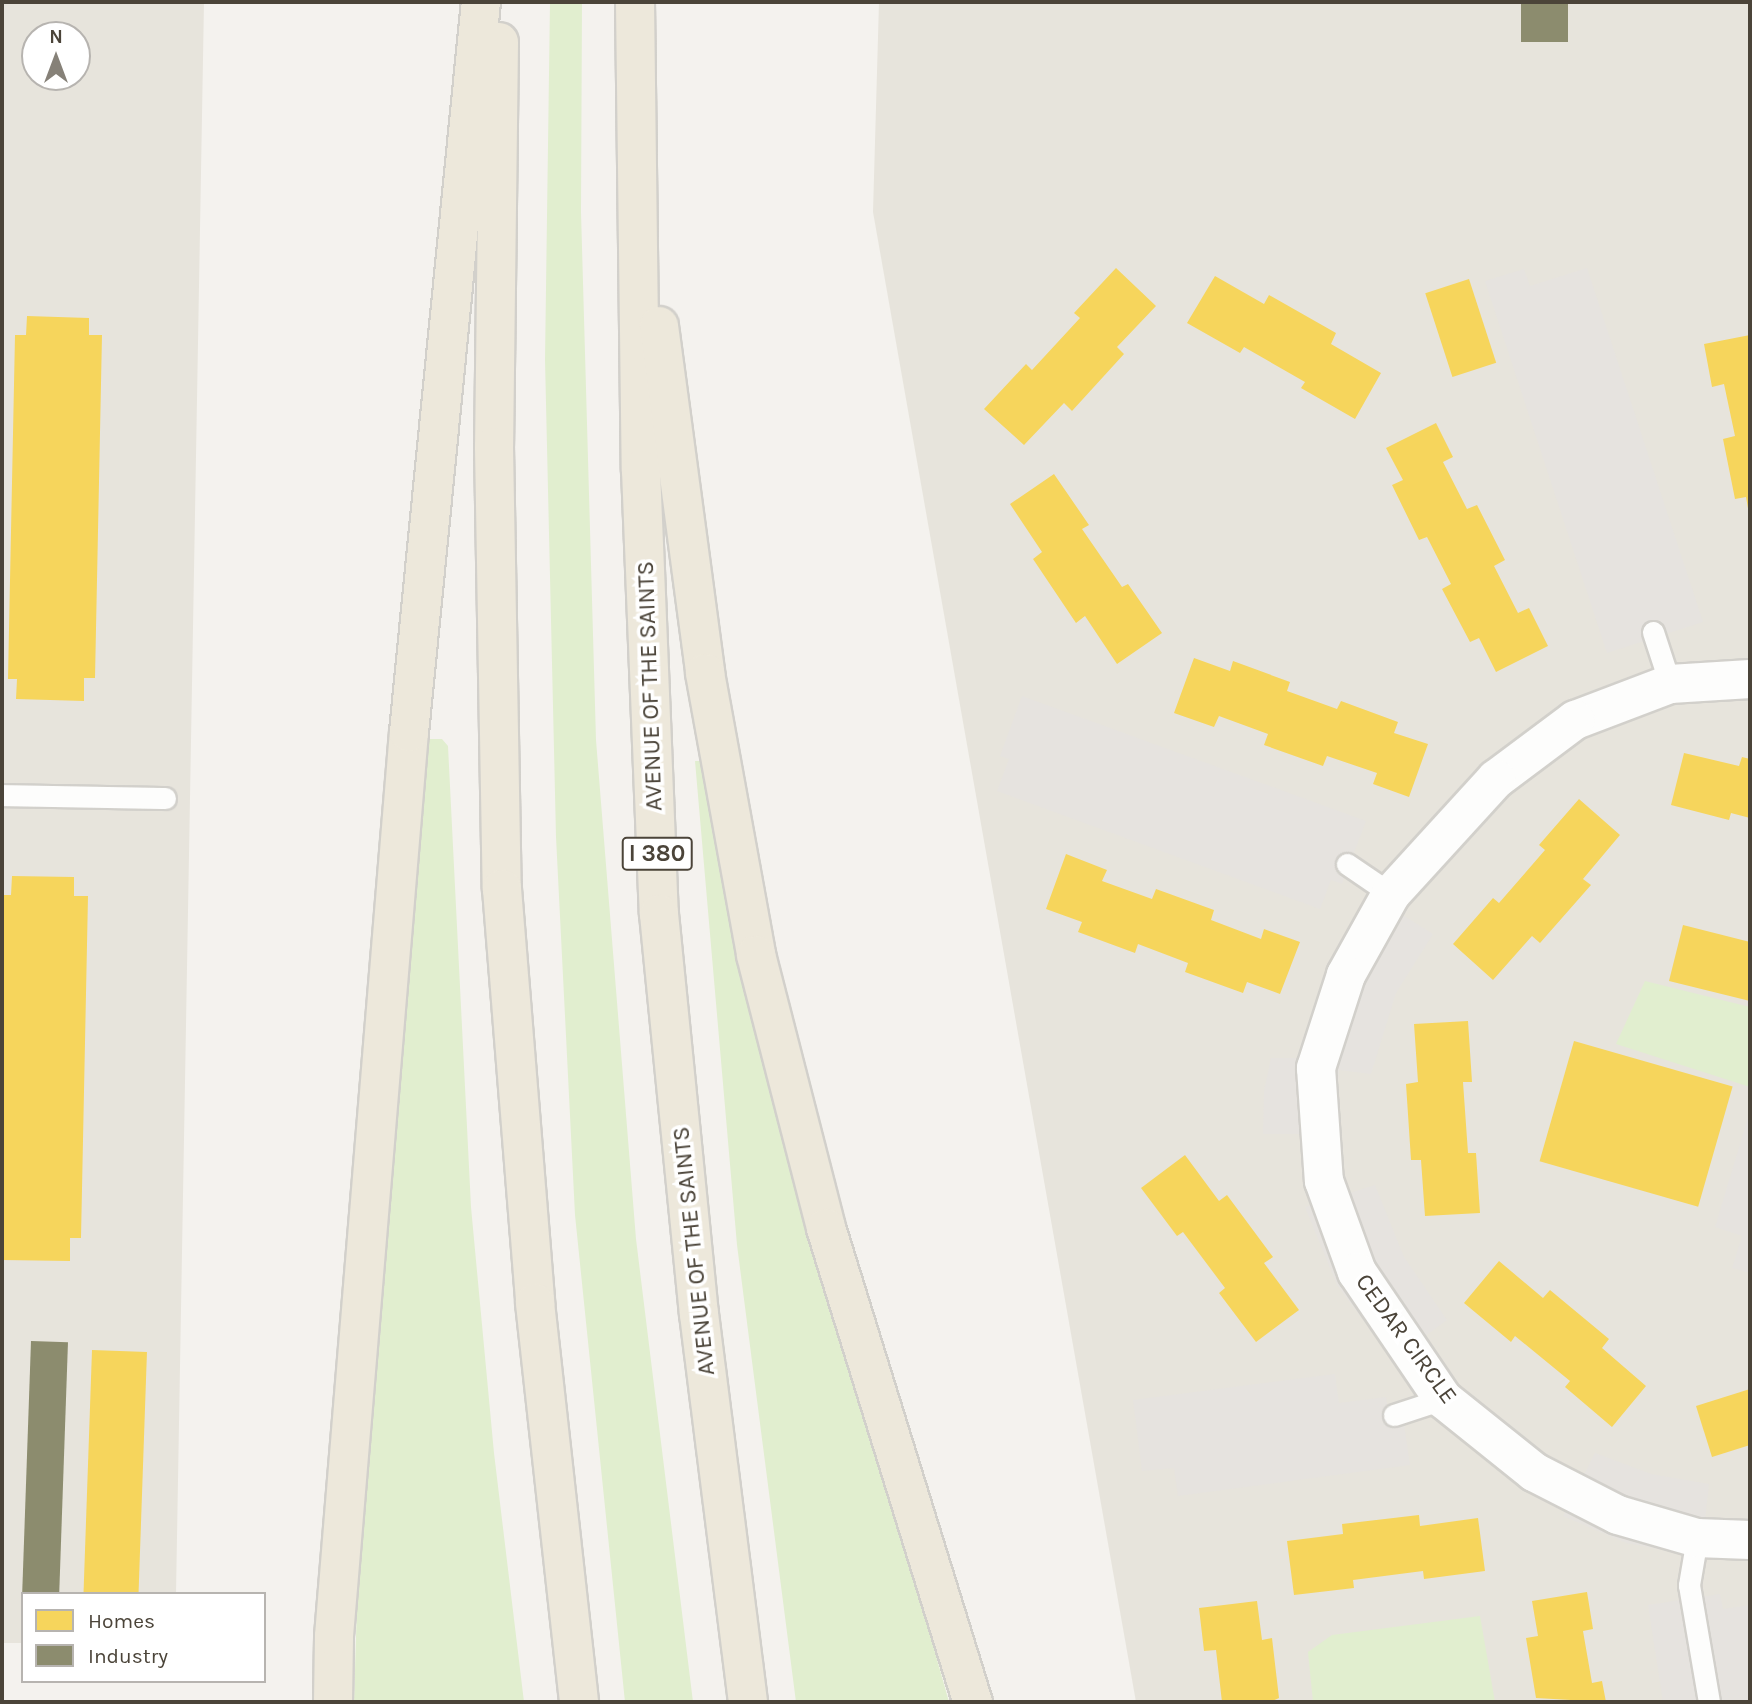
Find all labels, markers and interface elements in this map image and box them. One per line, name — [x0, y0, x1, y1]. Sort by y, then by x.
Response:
north arrow — [21, 21, 91, 91]
text: N — [49, 26, 63, 48]
street label: AVENUE OF THE SAINTS — [631, 560, 669, 812]
road number: I 380 — [620, 834, 694, 874]
street label: AVENUE OF THE SAINTS — [667, 1125, 721, 1377]
street label: CEDAR CIRCLE — [1349, 1268, 1463, 1410]
legend — [21, 1592, 266, 1683]
text: Homes — [88, 1609, 155, 1633]
text: Industry — [88, 1644, 168, 1668]

